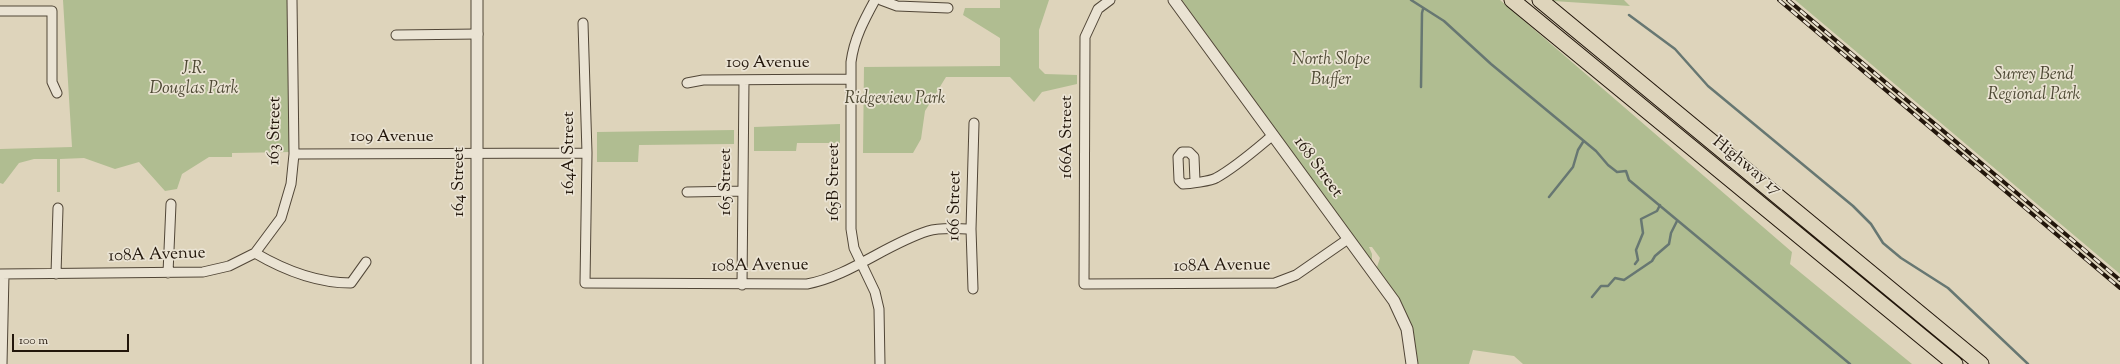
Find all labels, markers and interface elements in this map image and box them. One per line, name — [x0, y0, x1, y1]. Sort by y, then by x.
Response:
park label: North Slope Buffer — [1292, 51, 1370, 91]
street label: 109 Avenue — [726, 54, 810, 74]
park label: J.R. Douglas Park — [150, 60, 238, 100]
park label: Surrey Bend Regional Park — [1988, 66, 2080, 106]
park label: Ridgeview Park — [845, 90, 945, 110]
street label: 166A Street — [1058, 95, 1078, 179]
street label: 163 Street — [265, 97, 287, 165]
street label: 164A Street — [560, 111, 580, 195]
street label: 109 Avenue — [350, 128, 434, 148]
street label: Highway 17 — [1707, 133, 1785, 201]
street label: 168 Street — [1288, 134, 1346, 202]
street label: 165B Street — [825, 143, 845, 221]
street label: 164 Street — [450, 147, 470, 217]
street label: 165 Street — [717, 148, 737, 216]
street label: 166 Street — [945, 171, 967, 241]
street label: 108A Avenue — [108, 244, 206, 268]
street label: 108A Avenue — [711, 256, 809, 278]
street label: 108A Avenue — [1173, 256, 1271, 278]
scale bar — [14, 326, 131, 352]
text: 100 m — [19, 332, 48, 350]

